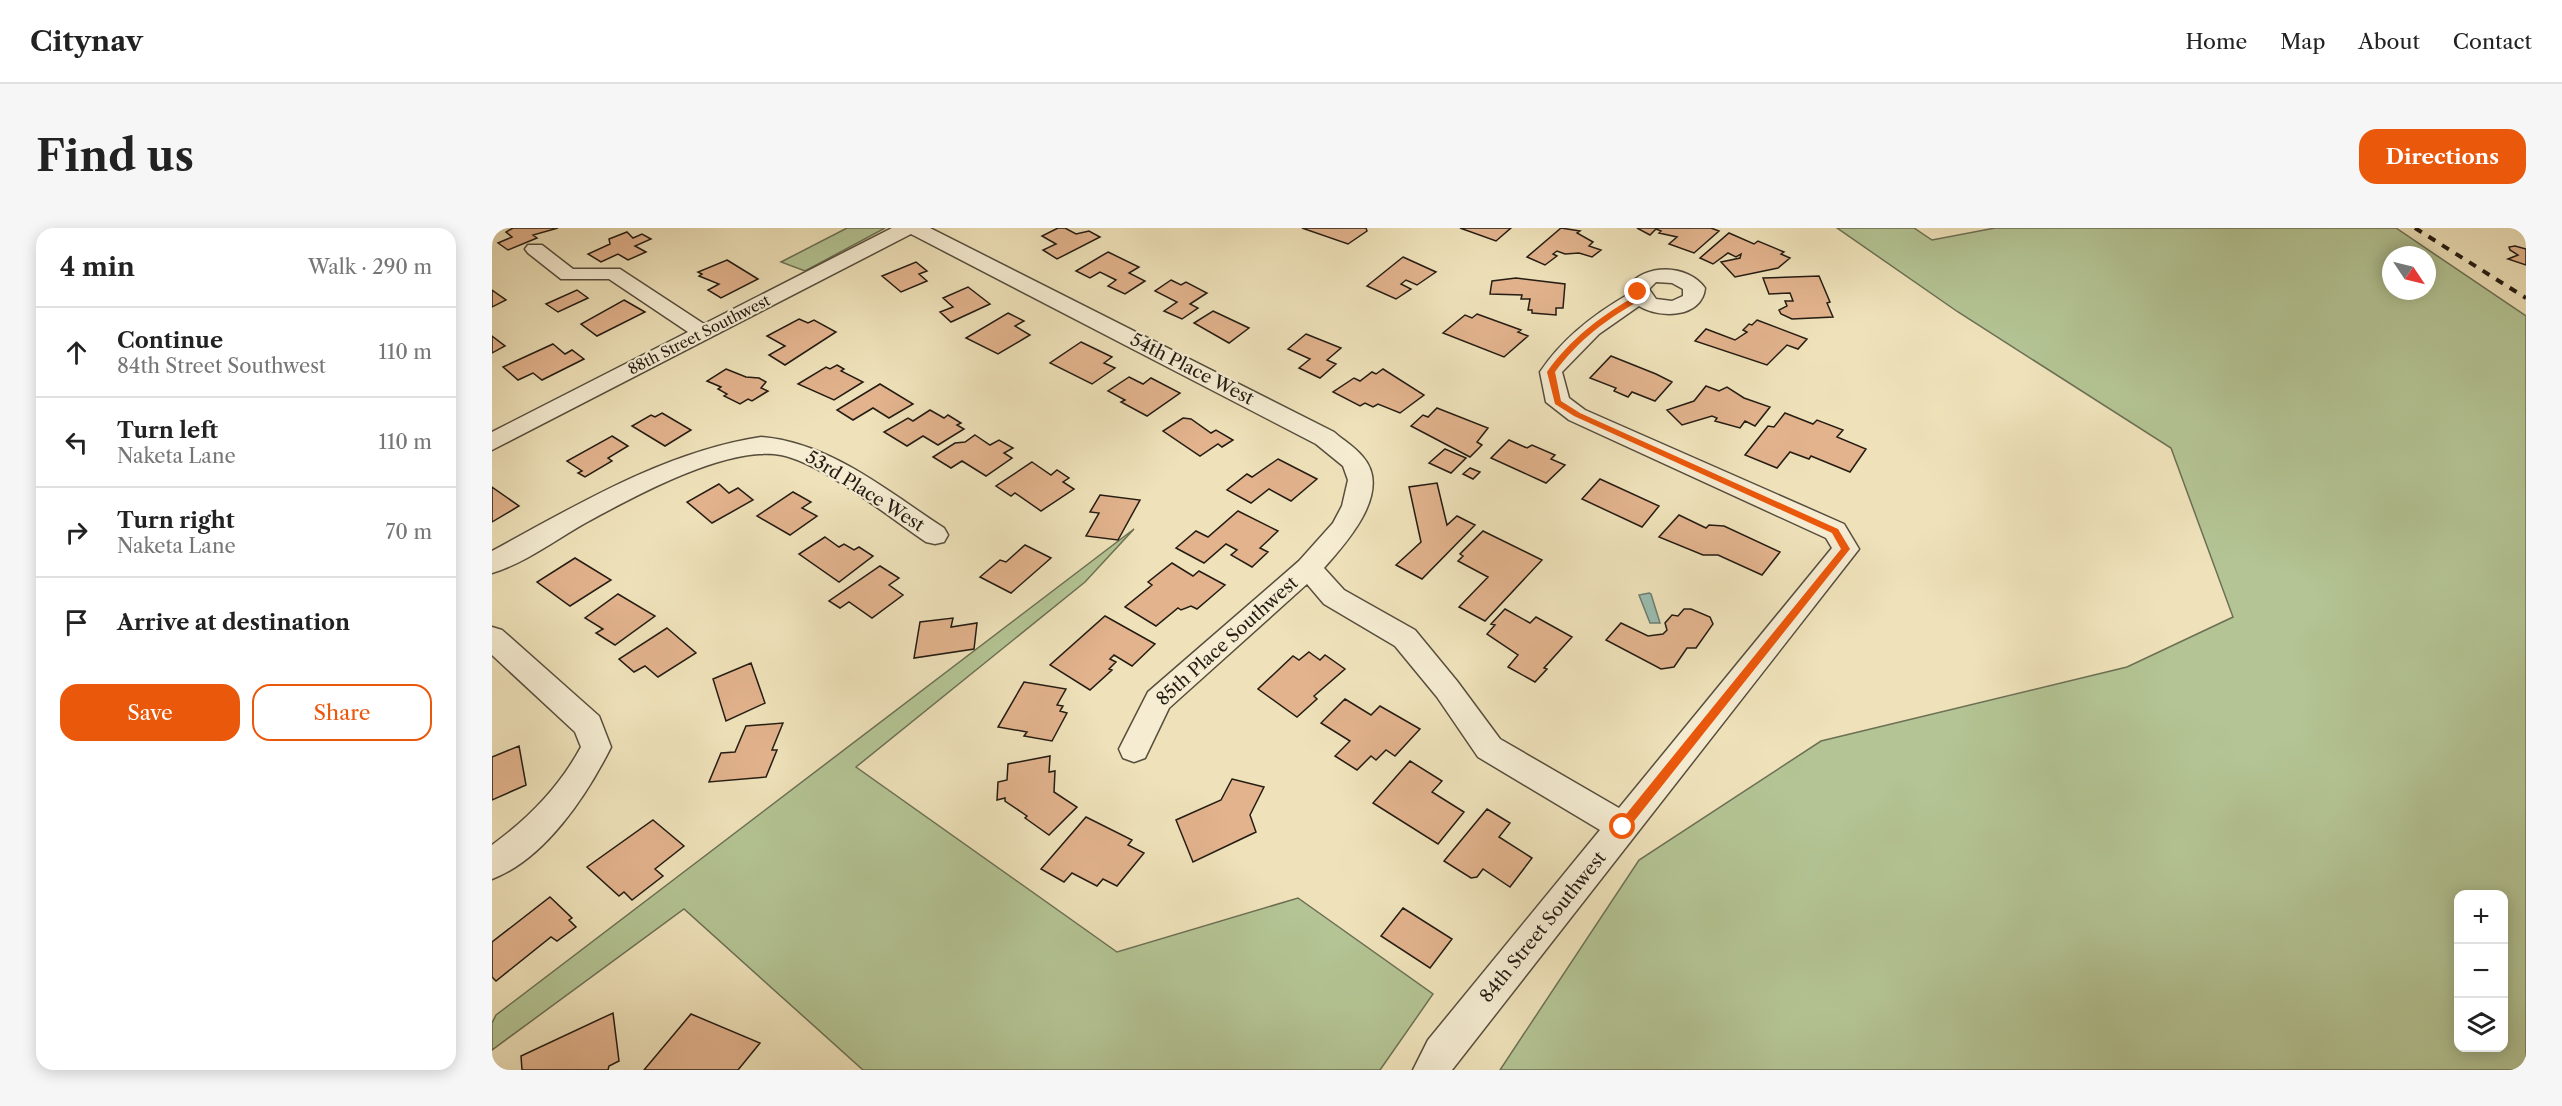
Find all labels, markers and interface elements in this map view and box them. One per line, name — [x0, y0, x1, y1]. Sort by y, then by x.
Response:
text: Citynav — [30, 24, 143, 58]
text: Home — [2186, 29, 2247, 54]
text: Map — [2280, 29, 2325, 54]
text: About — [2358, 29, 2420, 54]
text: Contact — [2453, 29, 2532, 54]
button: Directions — [2359, 129, 2526, 184]
text: Find us — [36, 130, 194, 182]
north arrow — [2382, 246, 2436, 300]
text: 4 min — [60, 251, 135, 283]
text: Walk · 290 m — [308, 255, 432, 279]
route end — [1624, 278, 1650, 304]
street label: 88th Street Southwest — [625, 290, 774, 379]
text: Continue — [117, 327, 223, 354]
street label: 54th Place West — [1127, 328, 1258, 410]
icon: ahead — [60, 336, 93, 369]
text: 110 m — [379, 340, 432, 364]
text: 84th Street Southwest — [117, 354, 326, 378]
text: Turn left — [117, 417, 218, 444]
icon: left — [60, 426, 93, 459]
text: 110 m — [379, 430, 432, 454]
text: Naketa Lane — [117, 444, 236, 468]
street label: 53rd Place West — [802, 446, 929, 537]
text: Turn right — [117, 507, 235, 534]
icon: right — [60, 516, 93, 549]
text: 70 m — [386, 520, 432, 544]
text: Naketa Lane — [117, 534, 236, 558]
street label: 85th Place Southwest — [1152, 571, 1303, 710]
icon: arrive — [60, 606, 93, 639]
text: Arrive at destination — [117, 609, 350, 636]
button: Save — [60, 684, 240, 741]
button: Share — [252, 684, 432, 741]
route start — [1609, 813, 1635, 839]
street label: 84th Street Southwest — [1475, 847, 1611, 1007]
map controls — [2454, 890, 2508, 1052]
button: + — [2454, 890, 2508, 944]
button: − — [2454, 944, 2508, 998]
button: layers — [2454, 998, 2508, 1052]

